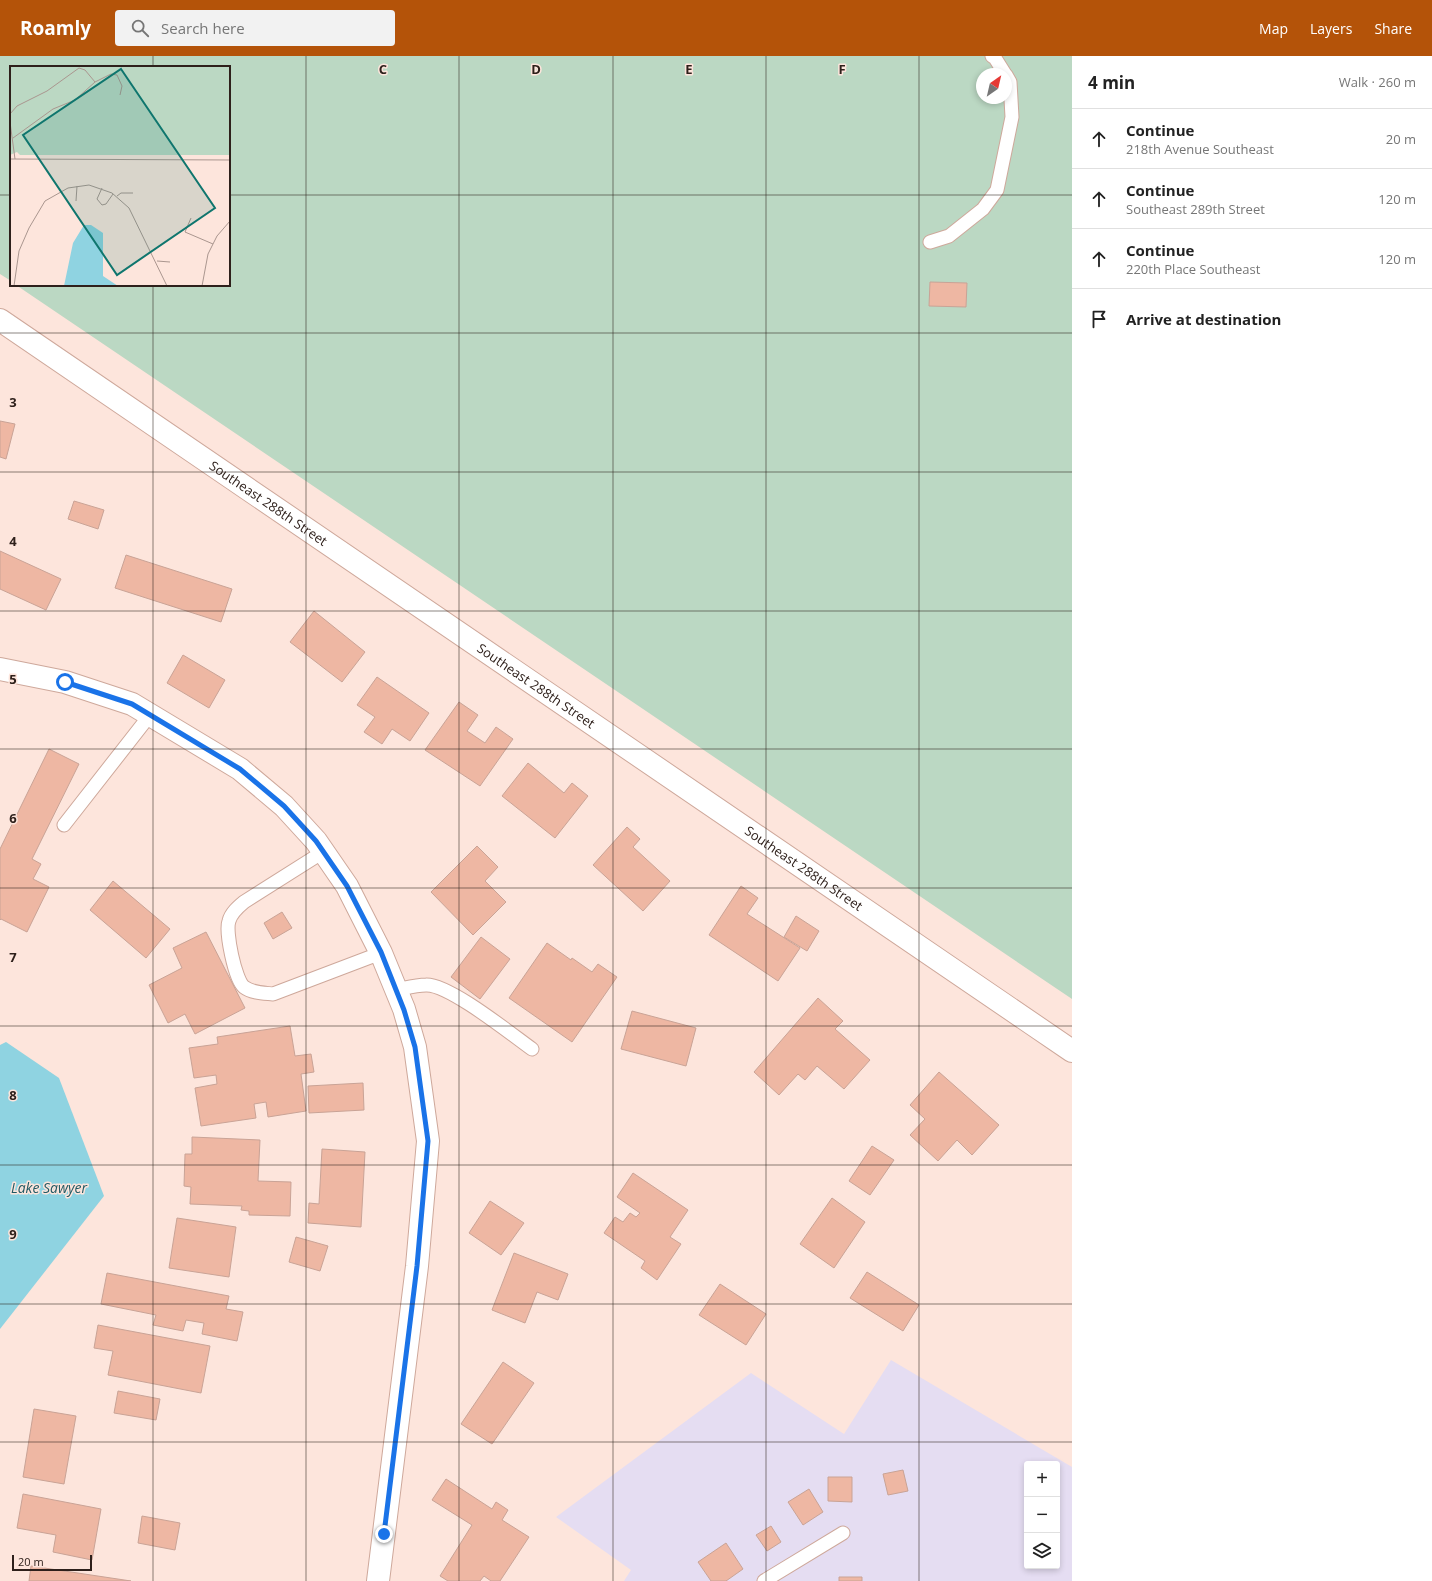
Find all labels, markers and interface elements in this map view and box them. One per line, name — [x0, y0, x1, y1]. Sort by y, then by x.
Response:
search box — [115, 10, 395, 46]
text: Roamly — [20, 15, 91, 41]
icon: search — [129, 17, 151, 39]
text: Search here — [161, 18, 245, 38]
text: Map — [1259, 19, 1288, 38]
text: Layers — [1310, 19, 1352, 38]
text: Share — [1374, 19, 1412, 38]
text: C — [379, 60, 387, 78]
text: D — [531, 60, 541, 78]
text: E — [685, 60, 693, 78]
text: F — [838, 60, 846, 78]
inset map — [10, 66, 230, 286]
north arrow — [976, 68, 1012, 104]
text: 4 min — [1088, 71, 1135, 94]
text: Walk · 260 m — [1339, 73, 1416, 91]
text: Continue — [1126, 120, 1194, 140]
icon: ahead — [1088, 128, 1110, 150]
text: 20 m — [1386, 130, 1416, 148]
text: 218th Avenue Southeast — [1126, 140, 1274, 158]
text: Continue — [1126, 180, 1194, 200]
icon: ahead — [1088, 188, 1110, 210]
text: 120 m — [1378, 190, 1416, 208]
text: Southeast 289th Street — [1126, 200, 1265, 218]
text: Continue — [1126, 240, 1194, 260]
icon: ahead — [1088, 248, 1110, 270]
text: 120 m — [1378, 250, 1416, 268]
text: 220th Place Southeast — [1126, 260, 1260, 278]
icon: arrive — [1088, 308, 1110, 330]
text: Arrive at destination — [1126, 309, 1281, 329]
text: 3 — [9, 393, 17, 411]
street label: Southeast 288th Street — [206, 456, 331, 550]
text: 4 — [9, 532, 17, 550]
street label: Southeast 288th Street — [474, 639, 599, 732]
text: 5 — [9, 670, 17, 688]
route start — [56, 673, 74, 691]
text: 6 — [9, 809, 17, 827]
street label: Southeast 288th Street — [741, 822, 867, 915]
text: 7 — [9, 948, 17, 966]
text: 8 — [9, 1086, 17, 1104]
water label: Lake Sawyer — [11, 1178, 87, 1197]
text: 9 — [9, 1225, 17, 1243]
map controls — [1024, 1461, 1060, 1569]
button: + — [1024, 1461, 1060, 1497]
button: − — [1024, 1497, 1060, 1533]
route end — [375, 1525, 393, 1543]
button: layers — [1024, 1533, 1060, 1569]
scale bar — [12, 1553, 92, 1572]
text: 20 m — [18, 1554, 44, 1569]

